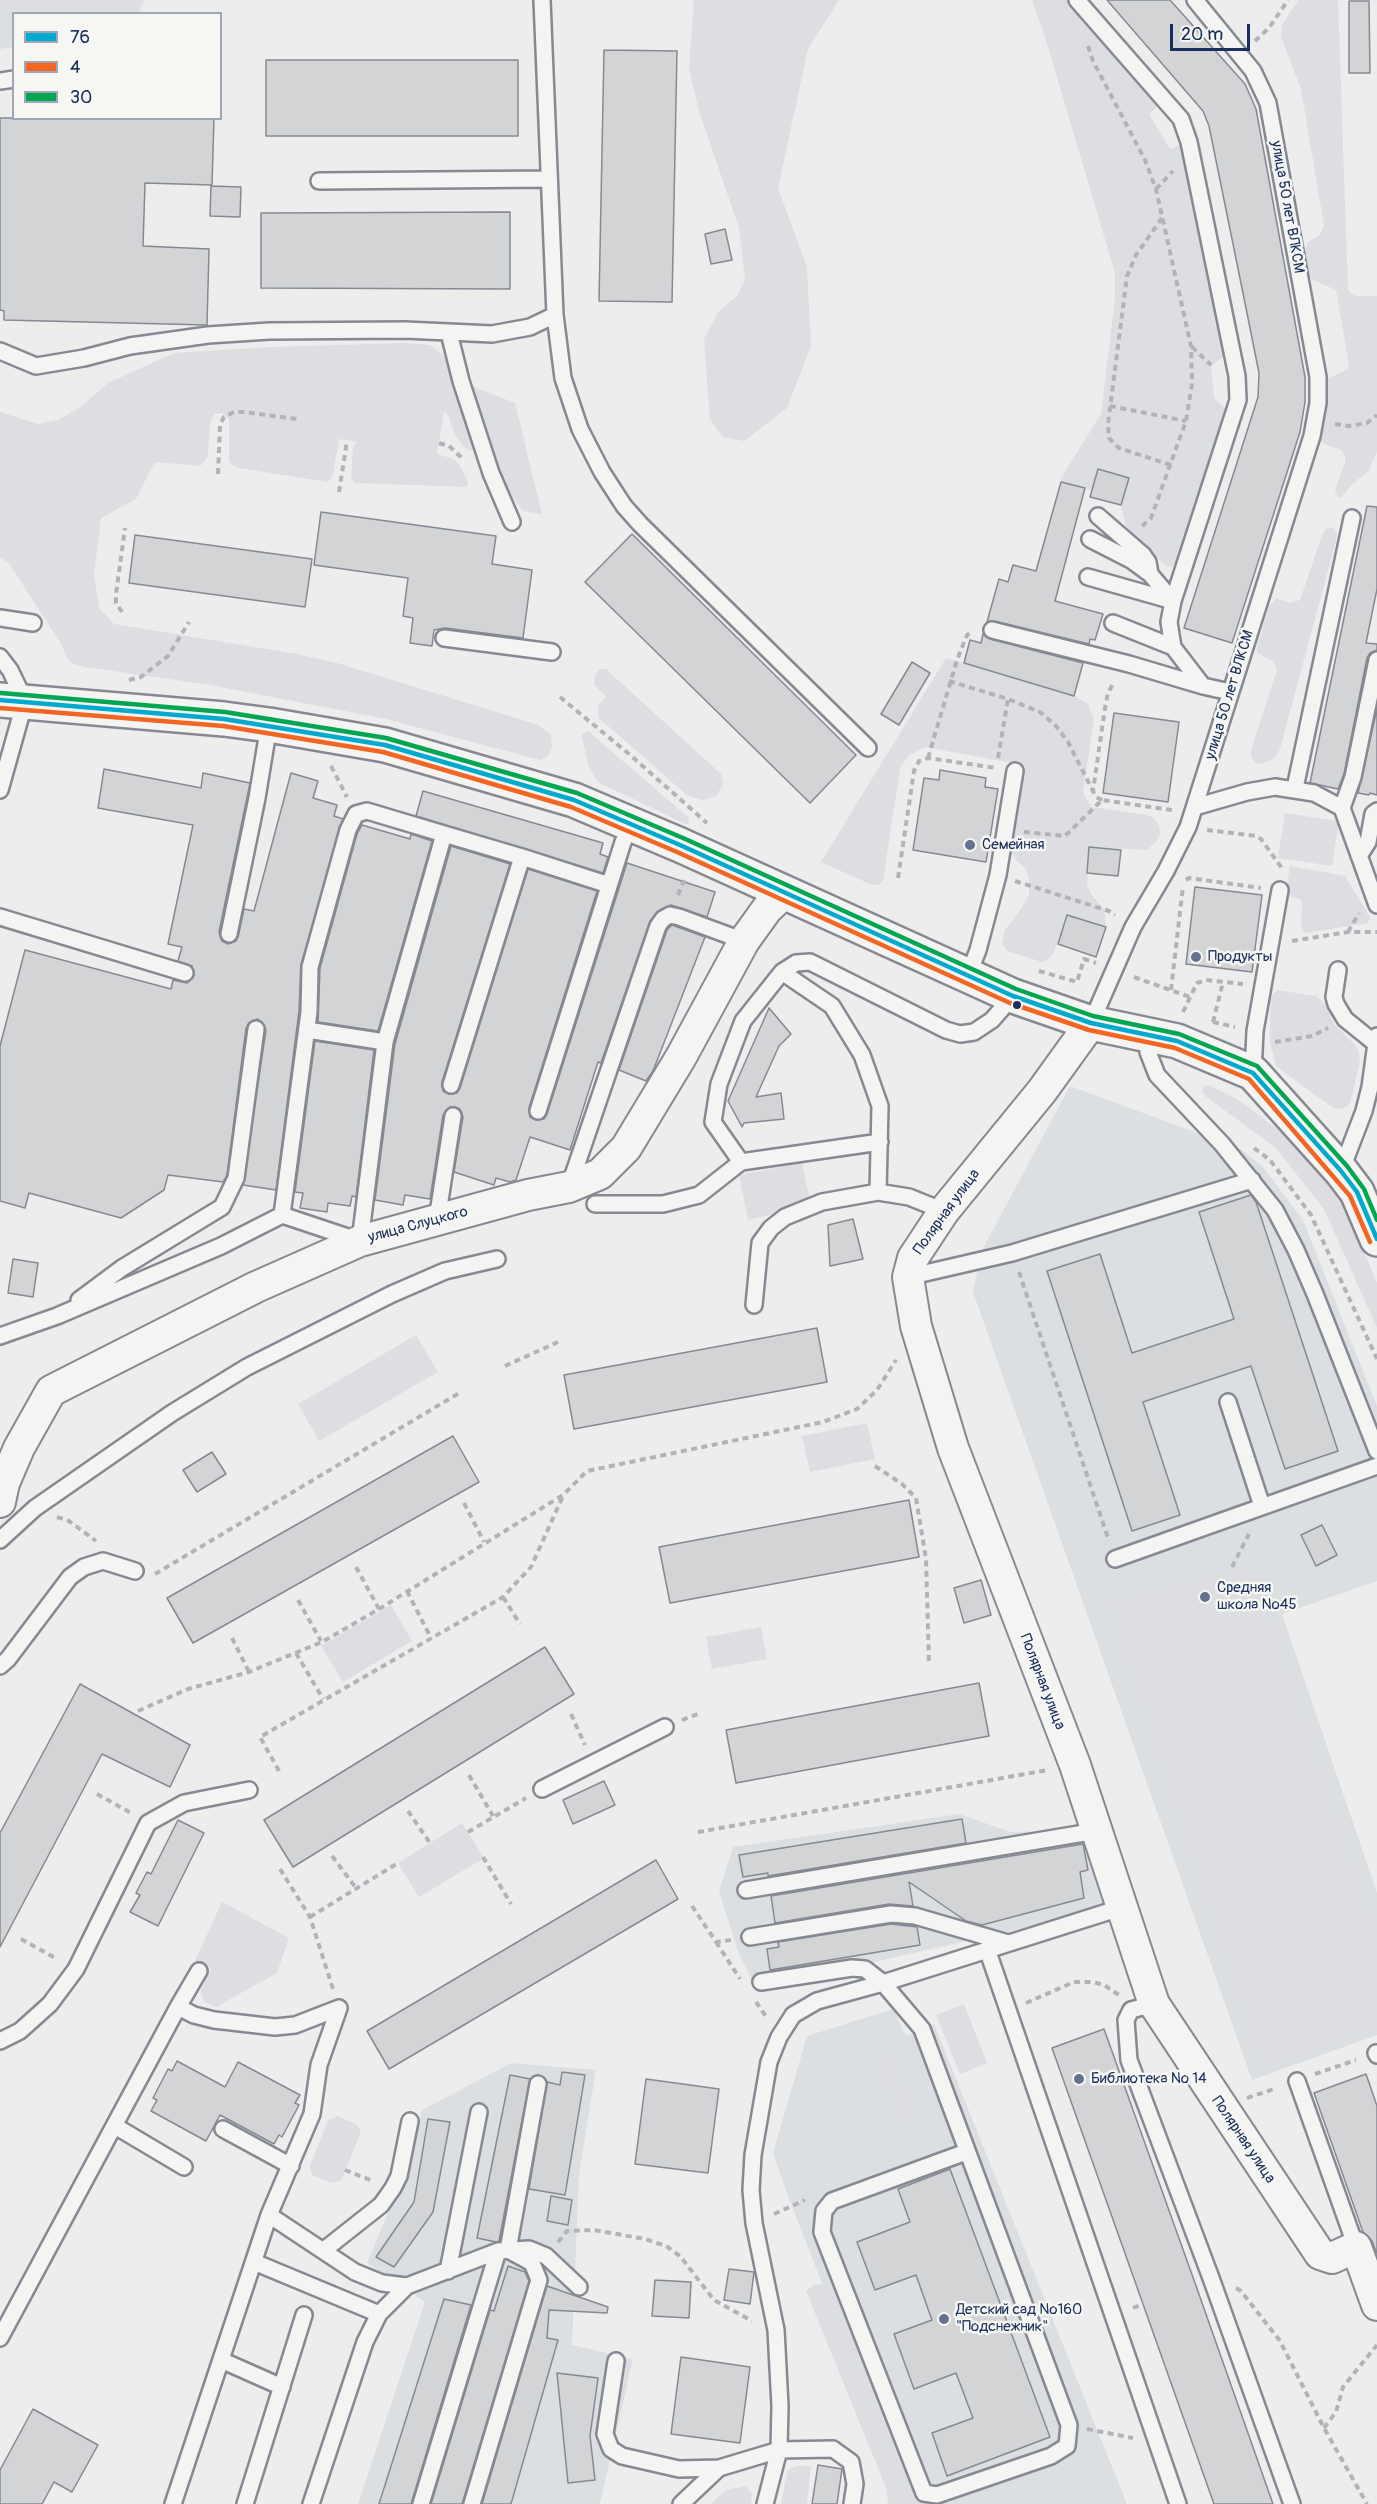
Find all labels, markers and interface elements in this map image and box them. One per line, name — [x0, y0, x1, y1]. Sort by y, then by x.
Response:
legend — [12, 12, 222, 120]
scale bar — [1173, 12, 1252, 50]
text: 20 m — [1181, 23, 1223, 46]
text: 76 — [70, 26, 90, 49]
text: 4 — [70, 56, 80, 79]
text: 30 — [70, 86, 92, 109]
street label: улица 50 лет ВЛКСМ — [1266, 139, 1308, 275]
street label: улица 50 лет ВЛКСМ — [1202, 628, 1258, 762]
place label: Семейная — [982, 836, 1045, 854]
marker: Семейная — [963, 838, 977, 852]
place label: Продукты — [1208, 948, 1272, 966]
marker: Продукты — [1189, 950, 1203, 964]
unlabelled marker — [1011, 999, 1023, 1011]
street label: Полярная улица — [910, 1166, 984, 1258]
street label: улица Слуцкого — [366, 1203, 470, 1247]
place label: Средняя школа №45 — [1217, 1579, 1297, 1614]
marker: Средняя школа №45 — [1198, 1590, 1212, 1604]
street label: Полярная улица — [1015, 1632, 1069, 1732]
place label: Библиотека № 14 — [1091, 2070, 1207, 2088]
marker: Библиотека № 14 — [1072, 2072, 1086, 2086]
street label: Полярная улица — [1207, 2093, 1279, 2187]
place label: Детский сад №160 "Подснежник" — [956, 2301, 1082, 2336]
marker: Детский сад №160 "Подснежник" — [937, 2312, 951, 2326]

